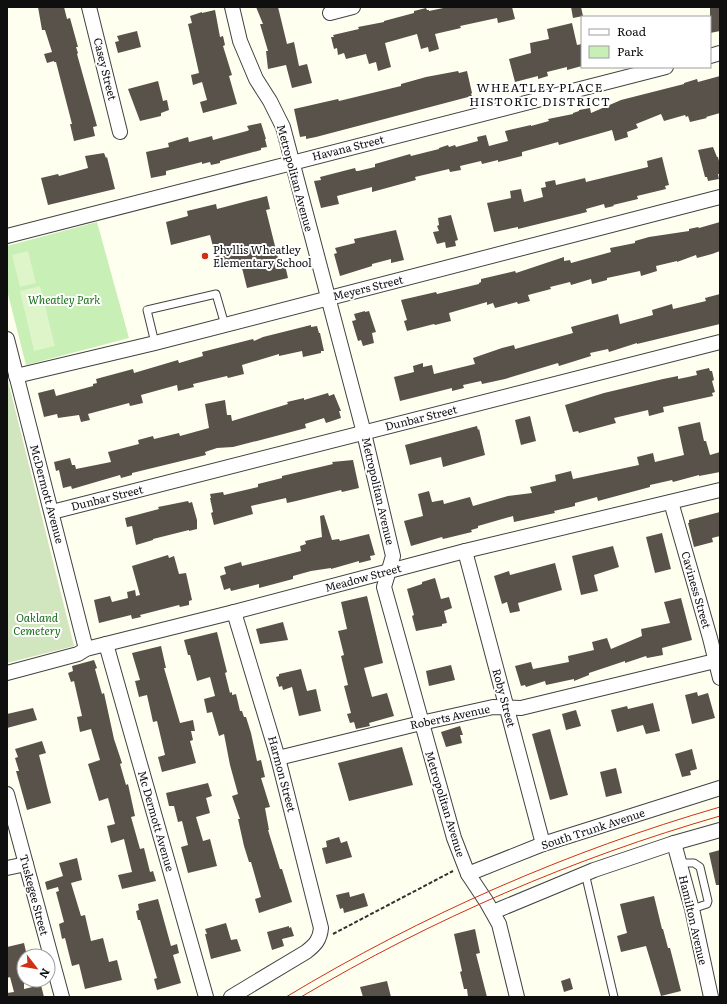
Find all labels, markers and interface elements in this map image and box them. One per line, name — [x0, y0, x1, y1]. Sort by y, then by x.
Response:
legend — [581, 16, 711, 68]
text: Road — [617, 22, 647, 40]
street label: Casey Street — [90, 36, 122, 102]
text: Park — [617, 42, 644, 60]
district label: WHEATLEY PLACE HISTORIC DISTRICT — [469, 78, 611, 110]
street label: Metropolitan Avenue — [274, 122, 318, 233]
street label: Havana Street — [310, 130, 386, 164]
place label: Phyllis Wheatley Elementary School — [213, 241, 312, 270]
marker: Phyllis Wheatley Elementary School — [200, 251, 210, 261]
street label: Meyers Street — [331, 270, 405, 303]
park label: Wheatley Park — [28, 291, 100, 307]
street label: Dunbar Street — [383, 400, 459, 434]
street label: Metropolitan Avenue — [359, 435, 399, 547]
street label: McDermott Avenue — [27, 442, 69, 545]
street label: Dunbar Street — [69, 480, 145, 514]
street label: Caviness Street — [678, 549, 716, 631]
street label: Meadow Street — [323, 559, 403, 595]
park label: Oakland Cemetery — [13, 609, 61, 638]
street label: Roby Street — [489, 667, 521, 729]
street label: Roberts Avenue — [408, 700, 491, 732]
street label: Harmon Street — [265, 734, 301, 814]
street label: Metropolitan Avenue — [422, 749, 470, 859]
street label: Mc Dermott Avenue — [135, 768, 179, 873]
street label: South Trunk Avenue — [539, 804, 647, 852]
street label: Tuskegee Street — [16, 853, 54, 938]
street label: Hamilton Avenue — [676, 873, 712, 967]
north arrow — [16, 948, 56, 988]
text: N — [36, 966, 55, 982]

